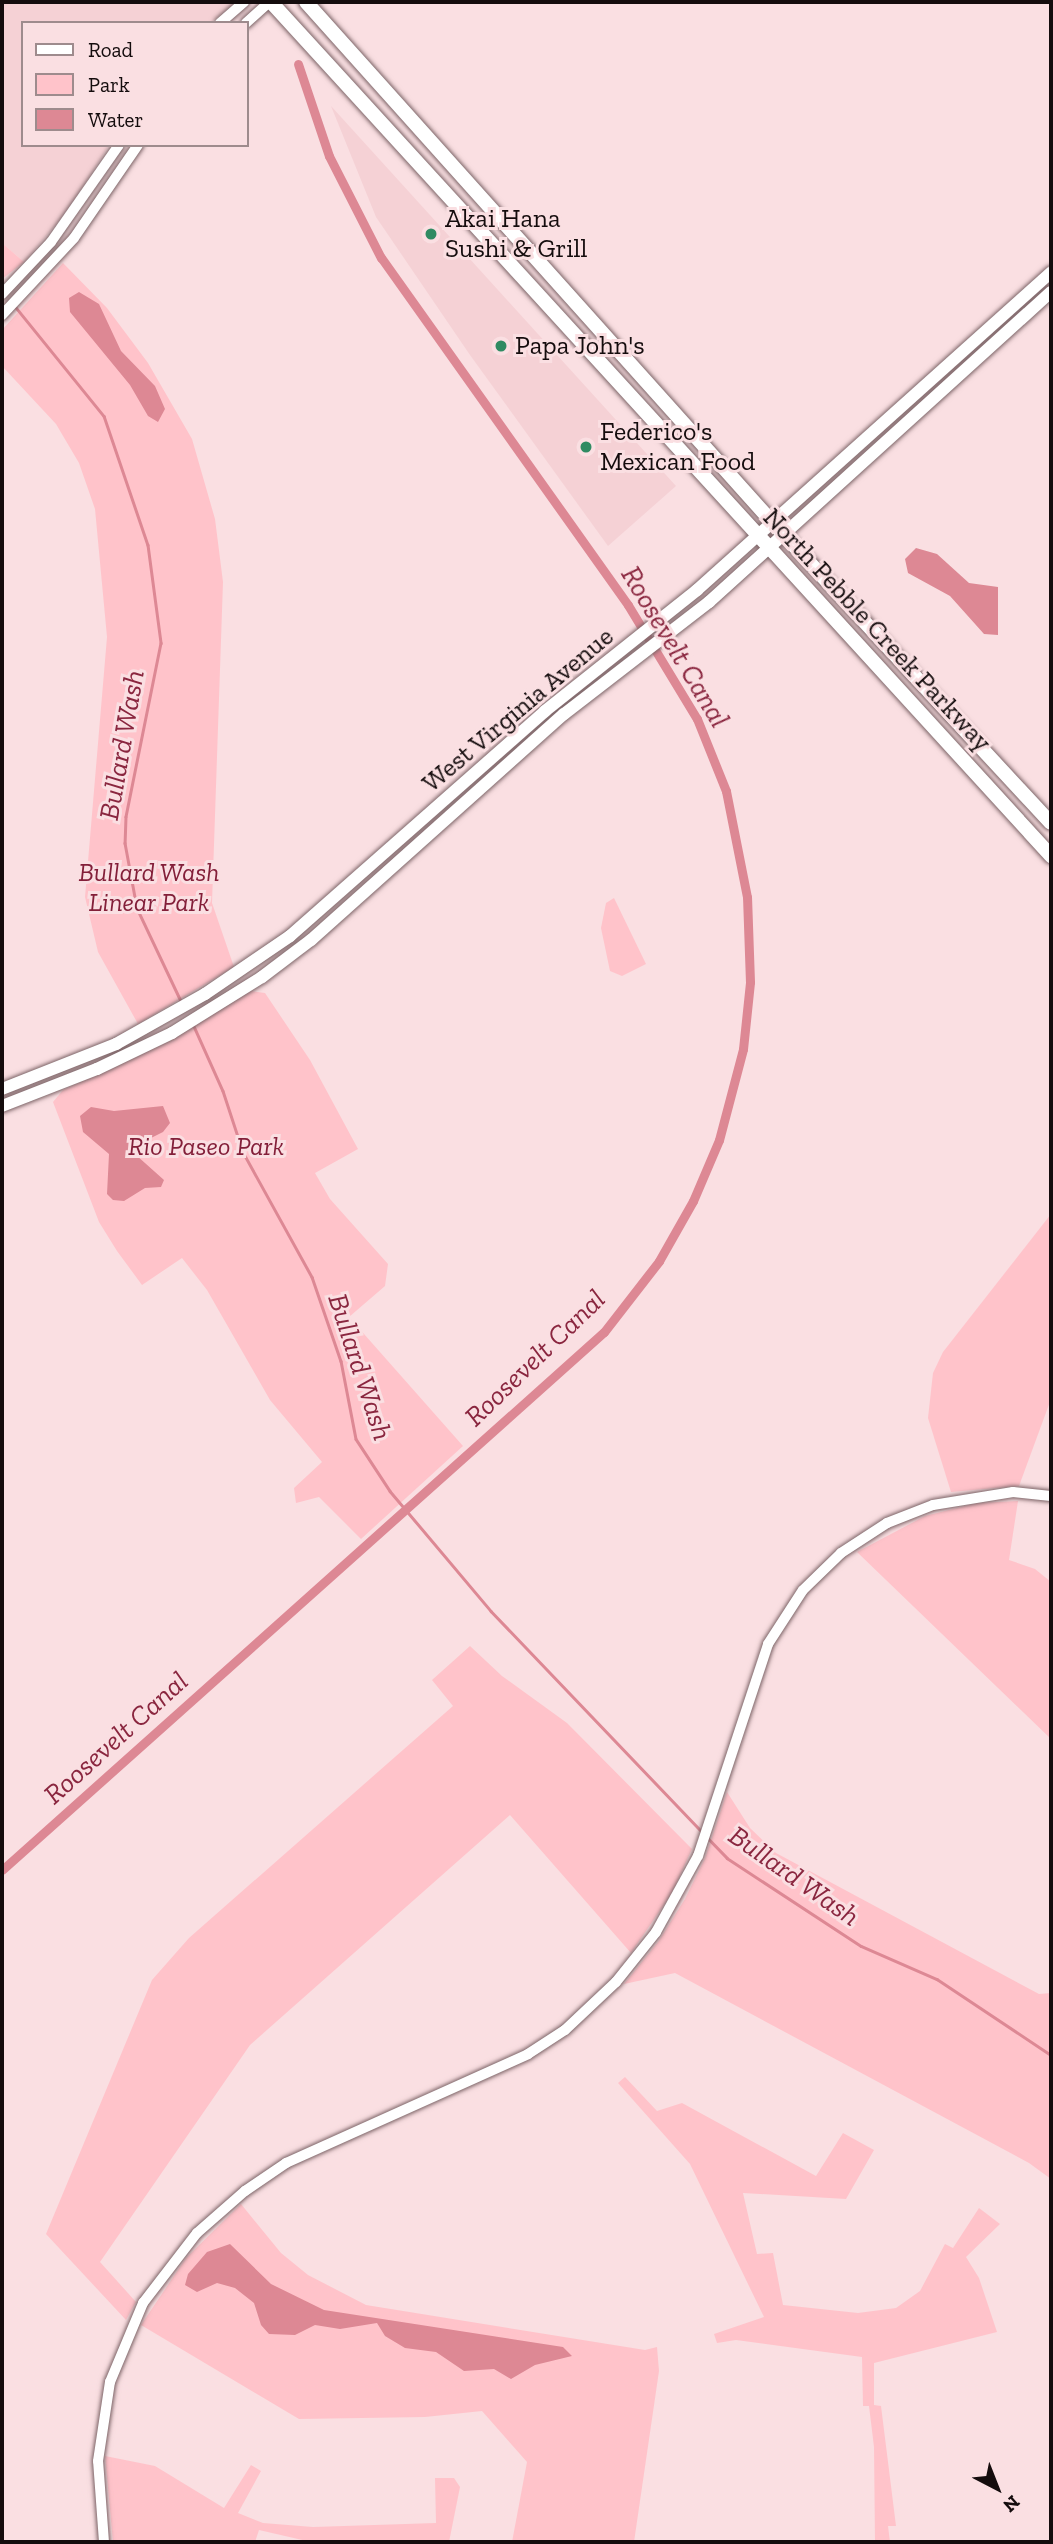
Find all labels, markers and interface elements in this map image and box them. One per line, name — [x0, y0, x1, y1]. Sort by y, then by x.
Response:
legend — [21, 21, 248, 147]
text: Road — [88, 37, 133, 62]
text: Park — [88, 72, 130, 97]
text: Water — [88, 107, 143, 132]
place label: Akai Hana Sushi & Grill — [445, 203, 587, 264]
marker: Akai Hana Sushi & Grill — [423, 226, 439, 242]
place label: Papa John's — [515, 330, 645, 362]
marker: Papa John's — [493, 338, 509, 354]
place label: Federico's Mexican Food — [600, 416, 755, 478]
marker: Federico's Mexican Food — [578, 439, 594, 455]
street label: North Pebble Creek Parkway — [756, 502, 998, 758]
water label: Roosevelt Canal — [614, 560, 736, 734]
street label: West Virginia Avenue — [416, 620, 620, 800]
water label: Bullard Wash — [92, 667, 152, 823]
park label: Bullard Wash Linear Park — [78, 857, 220, 918]
park label: Rio Paseo Park — [128, 1131, 284, 1163]
water label: Roosevelt Canal — [458, 1283, 612, 1433]
water label: Bullard Wash — [320, 1289, 400, 1445]
water label: Roosevelt Canal — [37, 1665, 195, 1811]
water label: Bullard Wash — [722, 1818, 866, 1934]
north arrow — [962, 2453, 1032, 2523]
text: N — [998, 2491, 1024, 2517]

